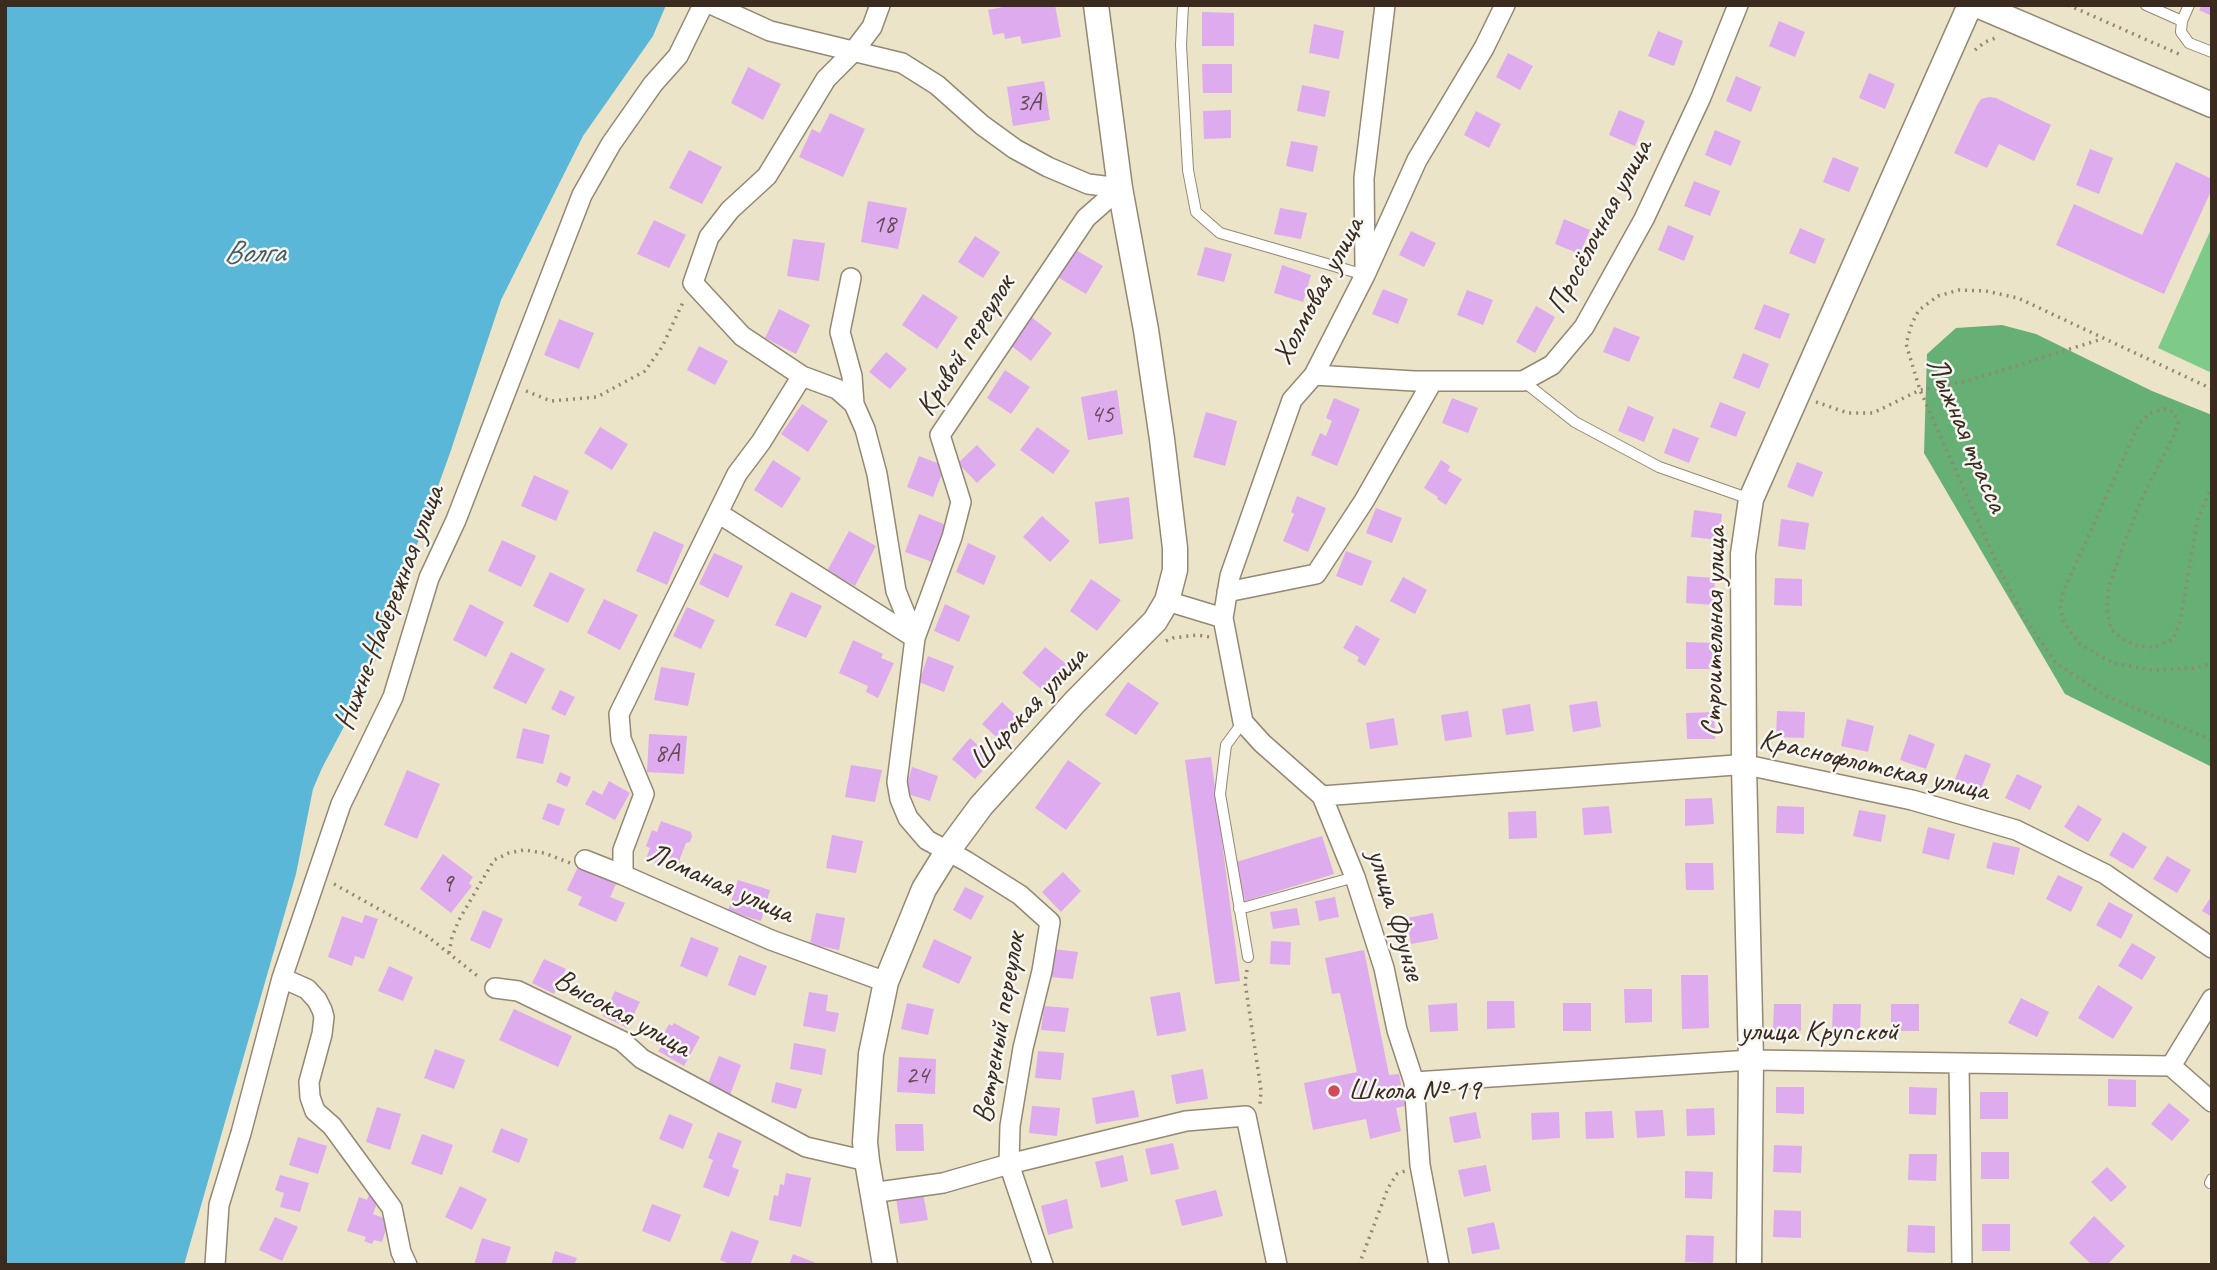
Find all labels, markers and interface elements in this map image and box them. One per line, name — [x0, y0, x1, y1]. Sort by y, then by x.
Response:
house number: 3А — [1017, 87, 1041, 119]
street label: Просёлочная улица — [1539, 134, 1661, 320]
house number: 18 — [872, 209, 896, 241]
street label: Холмовая улица — [1265, 211, 1373, 371]
water label: Волга — [224, 235, 284, 273]
street label: Кривой переулок — [908, 269, 1024, 423]
street label: Лыжная трасса — [1917, 352, 2015, 518]
house number: 45 — [1090, 399, 1114, 431]
street label: Нижне-Набережная улица — [327, 481, 453, 735]
street label: Строительная улица — [1695, 527, 1735, 737]
street label: Широкая улица — [963, 640, 1095, 778]
street label: Краснофлотская улица — [1756, 722, 1992, 810]
house number: 8А — [655, 738, 679, 770]
street label: Ломаная улица — [641, 836, 799, 932]
street label: улица Фрунзе — [1358, 845, 1432, 985]
house number: 9 — [441, 868, 453, 900]
street label: Ветреный переулок — [966, 930, 1034, 1126]
street label: Высокая улица — [547, 962, 697, 1066]
street label: улица Крупской — [1740, 1014, 1898, 1050]
house number: 24 — [905, 1060, 929, 1092]
place label: Школа № 19 — [1348, 1073, 1480, 1109]
marker: Школа № 19 — [1326, 1083, 1342, 1099]

